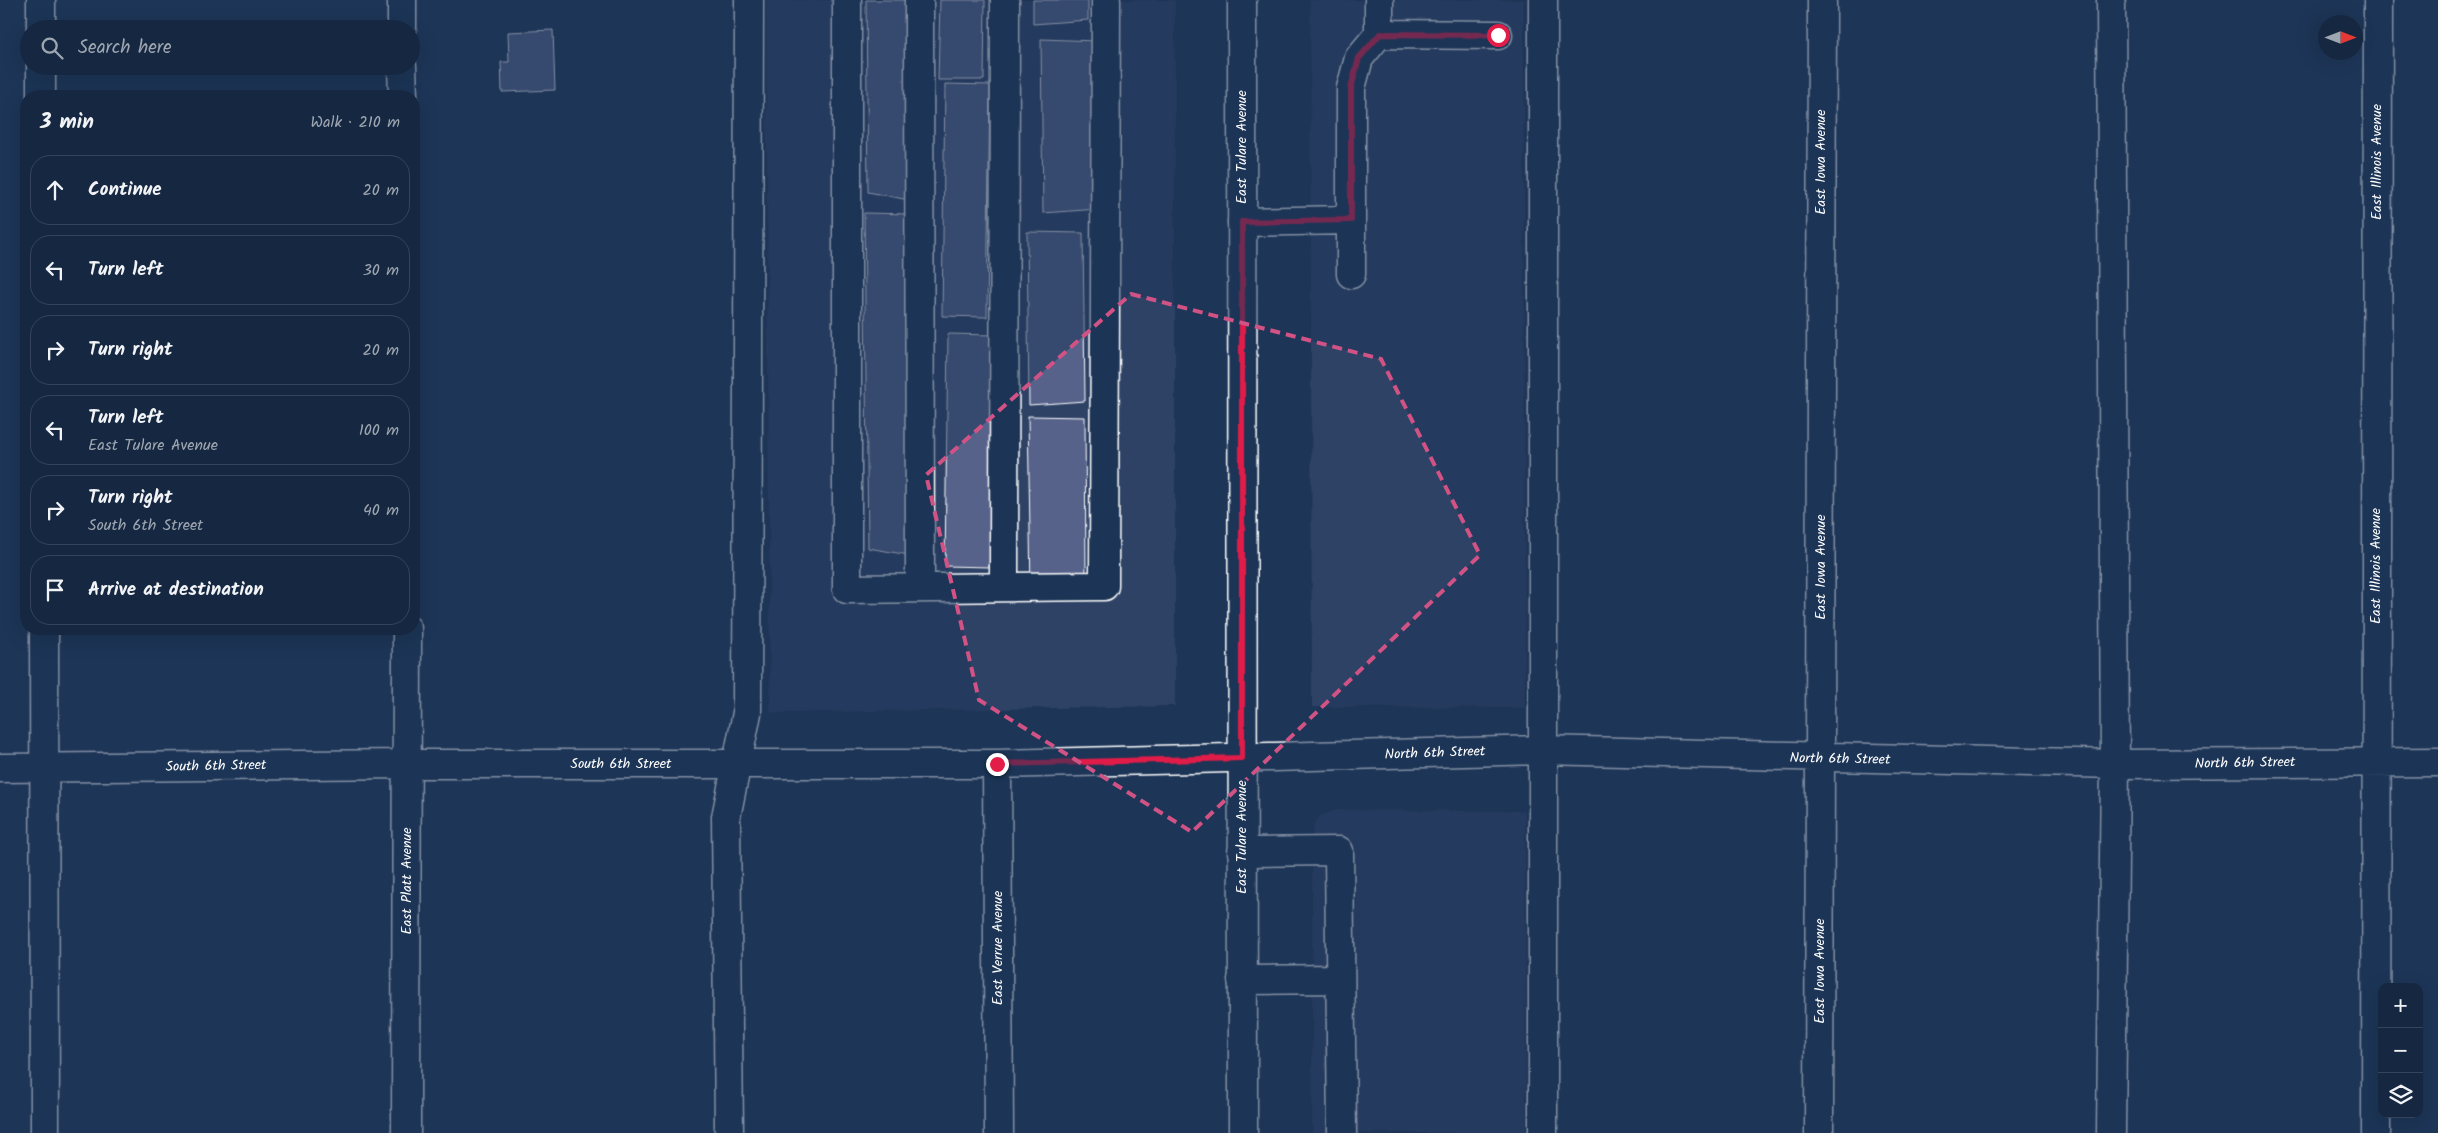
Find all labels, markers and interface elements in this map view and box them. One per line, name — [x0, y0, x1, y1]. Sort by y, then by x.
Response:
north arrow — [2318, 15, 2363, 60]
search box — [20, 20, 420, 75]
route start — [1487, 24, 1510, 47]
text: Search here — [78, 33, 172, 63]
icon: search — [38, 34, 66, 62]
street label: East Tulare Avenue — [1231, 89, 1253, 204]
street label: East Illinois Avenue — [2366, 103, 2388, 220]
text: 3 min — [40, 106, 94, 139]
street label: East Iowa Avenue — [1810, 109, 1832, 215]
text: Walk · 210 m — [310, 110, 400, 135]
text: Continue — [88, 175, 161, 205]
icon: ahead — [41, 176, 69, 204]
text: 20 m — [363, 178, 399, 203]
text: Turn left — [88, 255, 163, 285]
icon: left — [41, 256, 69, 284]
text: 30 m — [363, 258, 399, 283]
text: Turn right — [88, 335, 173, 365]
icon: right — [41, 336, 69, 364]
text: 20 m — [363, 338, 399, 363]
text: Turn left — [88, 403, 163, 433]
icon: left — [41, 416, 69, 444]
text: 100 m — [359, 418, 399, 443]
text: East Tulare Avenue — [88, 433, 218, 458]
text: Turn right — [88, 483, 173, 513]
icon: right — [41, 496, 69, 524]
text: 40 m — [363, 498, 399, 523]
street label: East Illinois Avenue — [2365, 507, 2387, 624]
text: South 6th Street — [88, 513, 203, 538]
street label: East Iowa Avenue — [1810, 514, 1832, 620]
text: Arrive at destination — [88, 575, 264, 605]
icon: arrive — [41, 576, 69, 604]
street label: North 6th Street — [1384, 740, 1486, 766]
street label: North 6th Street — [1789, 747, 1891, 771]
street label: North 6th Street — [2194, 751, 2296, 775]
street label: South 6th Street — [571, 753, 672, 775]
route end — [986, 753, 1009, 776]
street label: South 6th Street — [165, 754, 267, 778]
street label: East Tulare Avenue — [1231, 779, 1253, 894]
street label: East Platt Avenue — [396, 827, 418, 935]
street label: East Verrue Avenue — [987, 890, 1009, 1005]
street label: East Iowa Avenue — [1809, 918, 1831, 1024]
map controls — [2378, 983, 2423, 1118]
button: + — [2378, 983, 2423, 1028]
button: − — [2378, 1028, 2423, 1073]
button: layers — [2378, 1073, 2423, 1118]

